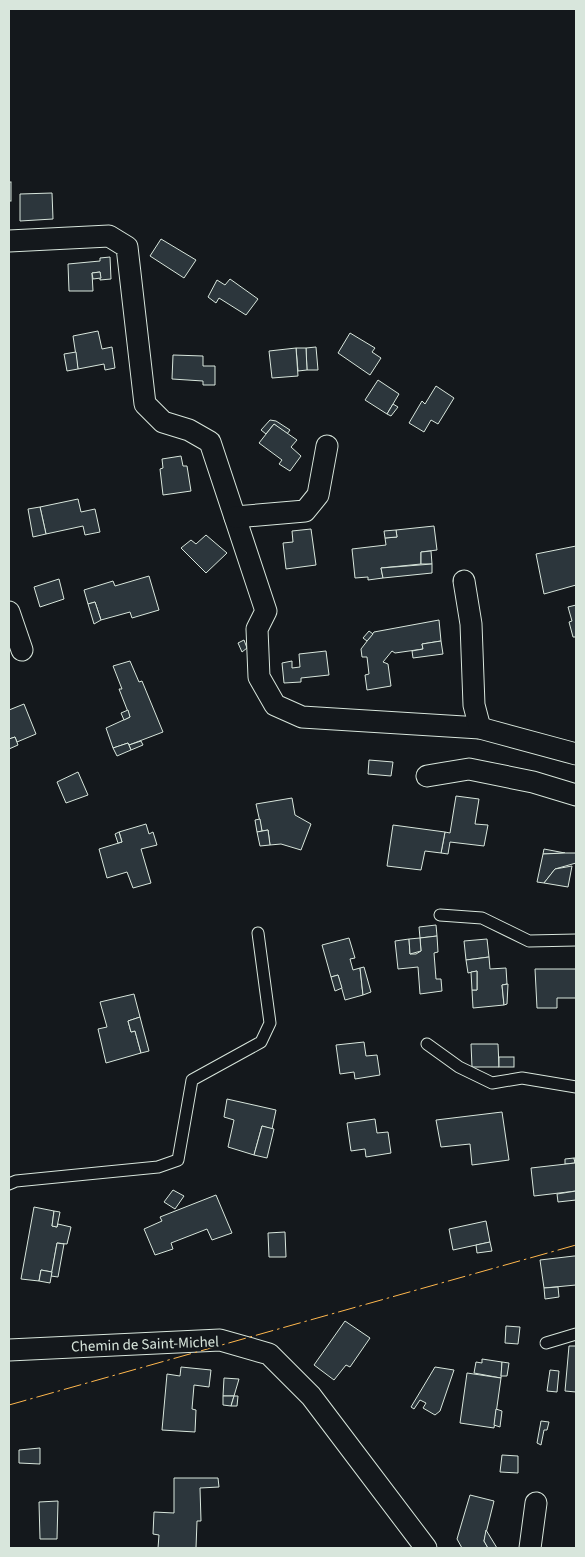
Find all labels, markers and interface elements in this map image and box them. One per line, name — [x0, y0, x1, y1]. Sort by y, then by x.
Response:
street label: Chemin de Saint-Michel — [71, 1331, 219, 1358]

